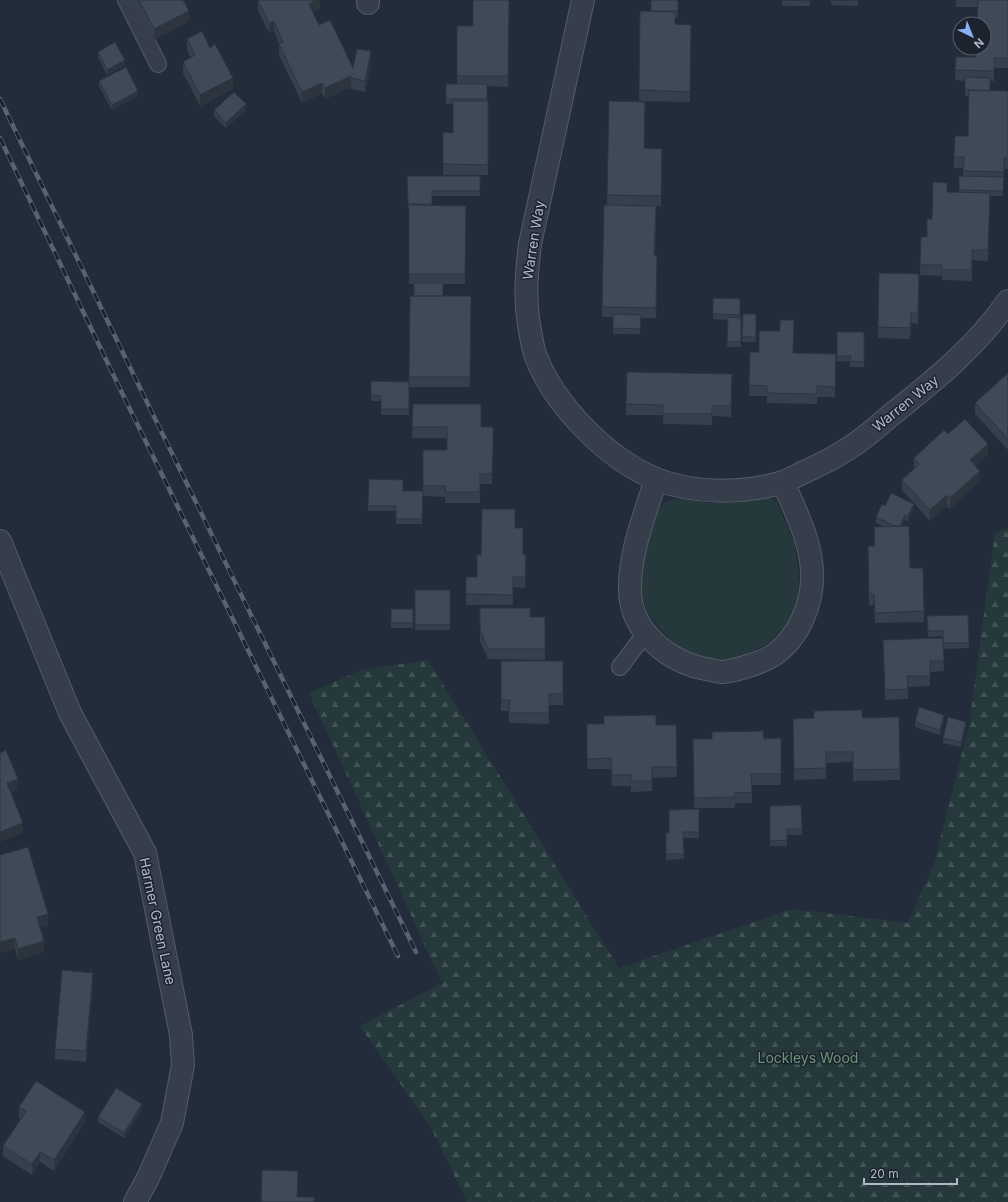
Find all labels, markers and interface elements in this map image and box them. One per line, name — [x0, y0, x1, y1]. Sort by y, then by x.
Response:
north arrow — [952, 16, 992, 56]
text: N — [971, 35, 987, 51]
street label: Warren Way — [518, 199, 548, 281]
street label: Warren Way — [868, 371, 942, 435]
street label: Harmer Green Lane — [136, 856, 180, 986]
park label: Lockleys Wood — [758, 1049, 858, 1066]
scale bar — [864, 1160, 957, 1186]
text: 20 m — [870, 1166, 899, 1181]

